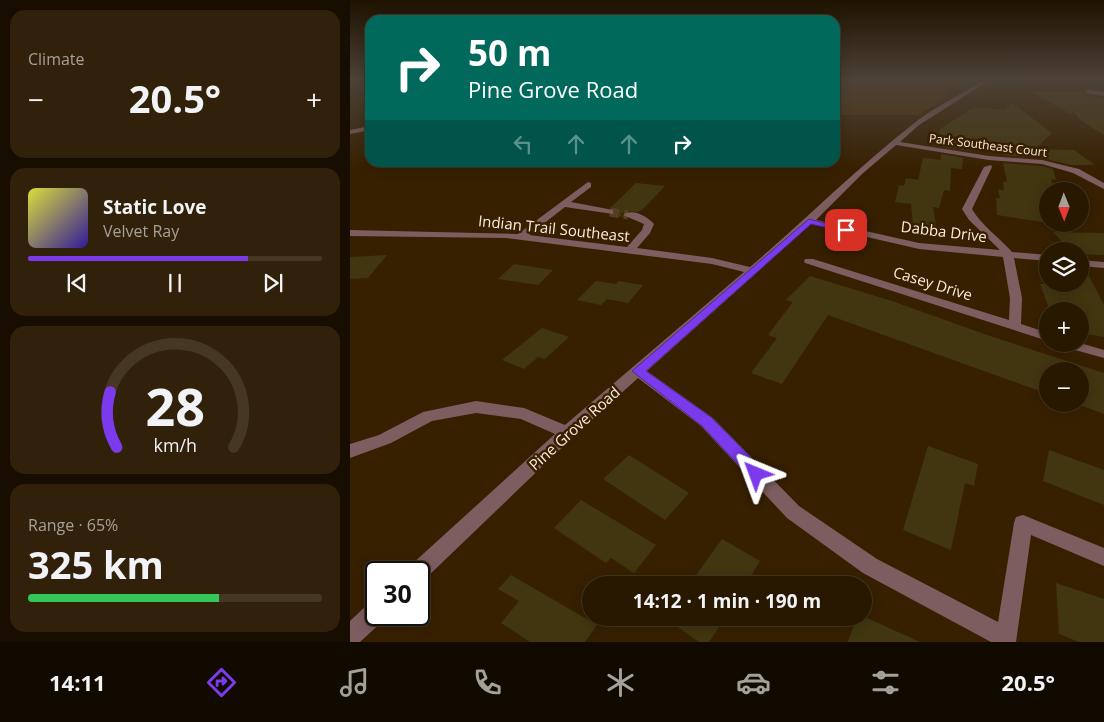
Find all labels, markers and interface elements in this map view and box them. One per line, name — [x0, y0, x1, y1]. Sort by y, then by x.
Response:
text: 50 m — [468, 29, 551, 76]
icon: right — [385, 35, 450, 100]
text: Climate — [28, 48, 85, 70]
text: 20.5° — [129, 72, 221, 124]
text: Pine Grove Road — [468, 74, 638, 104]
text: − — [28, 80, 44, 118]
text: + — [306, 80, 322, 118]
street label: Park Southeast Court — [928, 129, 1048, 161]
icon: left — [509, 130, 537, 158]
icon: ahead — [562, 130, 590, 158]
icon: ahead — [615, 130, 643, 158]
icon: right — [668, 130, 696, 158]
north arrow — [1039, 182, 1089, 232]
map controls — [1039, 182, 1089, 412]
text: Static Love — [103, 194, 206, 220]
pin — [825, 209, 867, 251]
street label: Indian Trail Southeast — [477, 210, 631, 246]
icon: arrive — [832, 216, 860, 244]
street label: Dabba Drive — [900, 216, 988, 246]
text: Velvet Ray — [103, 220, 179, 242]
button: layers — [1039, 242, 1089, 292]
street label: Casey Drive — [891, 262, 975, 304]
icon: previous — [63, 269, 91, 297]
icon: pause — [161, 269, 189, 297]
icon: next — [259, 269, 287, 297]
button: + — [1039, 302, 1089, 352]
button: − — [1039, 362, 1089, 412]
text: 28 — [145, 370, 205, 441]
street label: Pine Grove Road — [524, 382, 624, 474]
text: km/h — [153, 433, 197, 457]
position arrow — [729, 447, 781, 499]
text: Range · 65% — [28, 514, 118, 536]
text: 325 km — [28, 538, 164, 590]
speed limit sign: 30 — [365, 561, 430, 626]
text: 14:12 · 1 min · 190 m — [633, 588, 821, 614]
icon: directions — [204, 665, 239, 700]
icon: music — [337, 665, 372, 700]
icon: phone — [470, 665, 505, 700]
icon: climate — [603, 665, 638, 700]
icon: car — [736, 665, 771, 700]
icon: filters — [868, 665, 903, 700]
text: 14:11 — [49, 667, 106, 697]
text: 20.5° — [1001, 667, 1055, 697]

